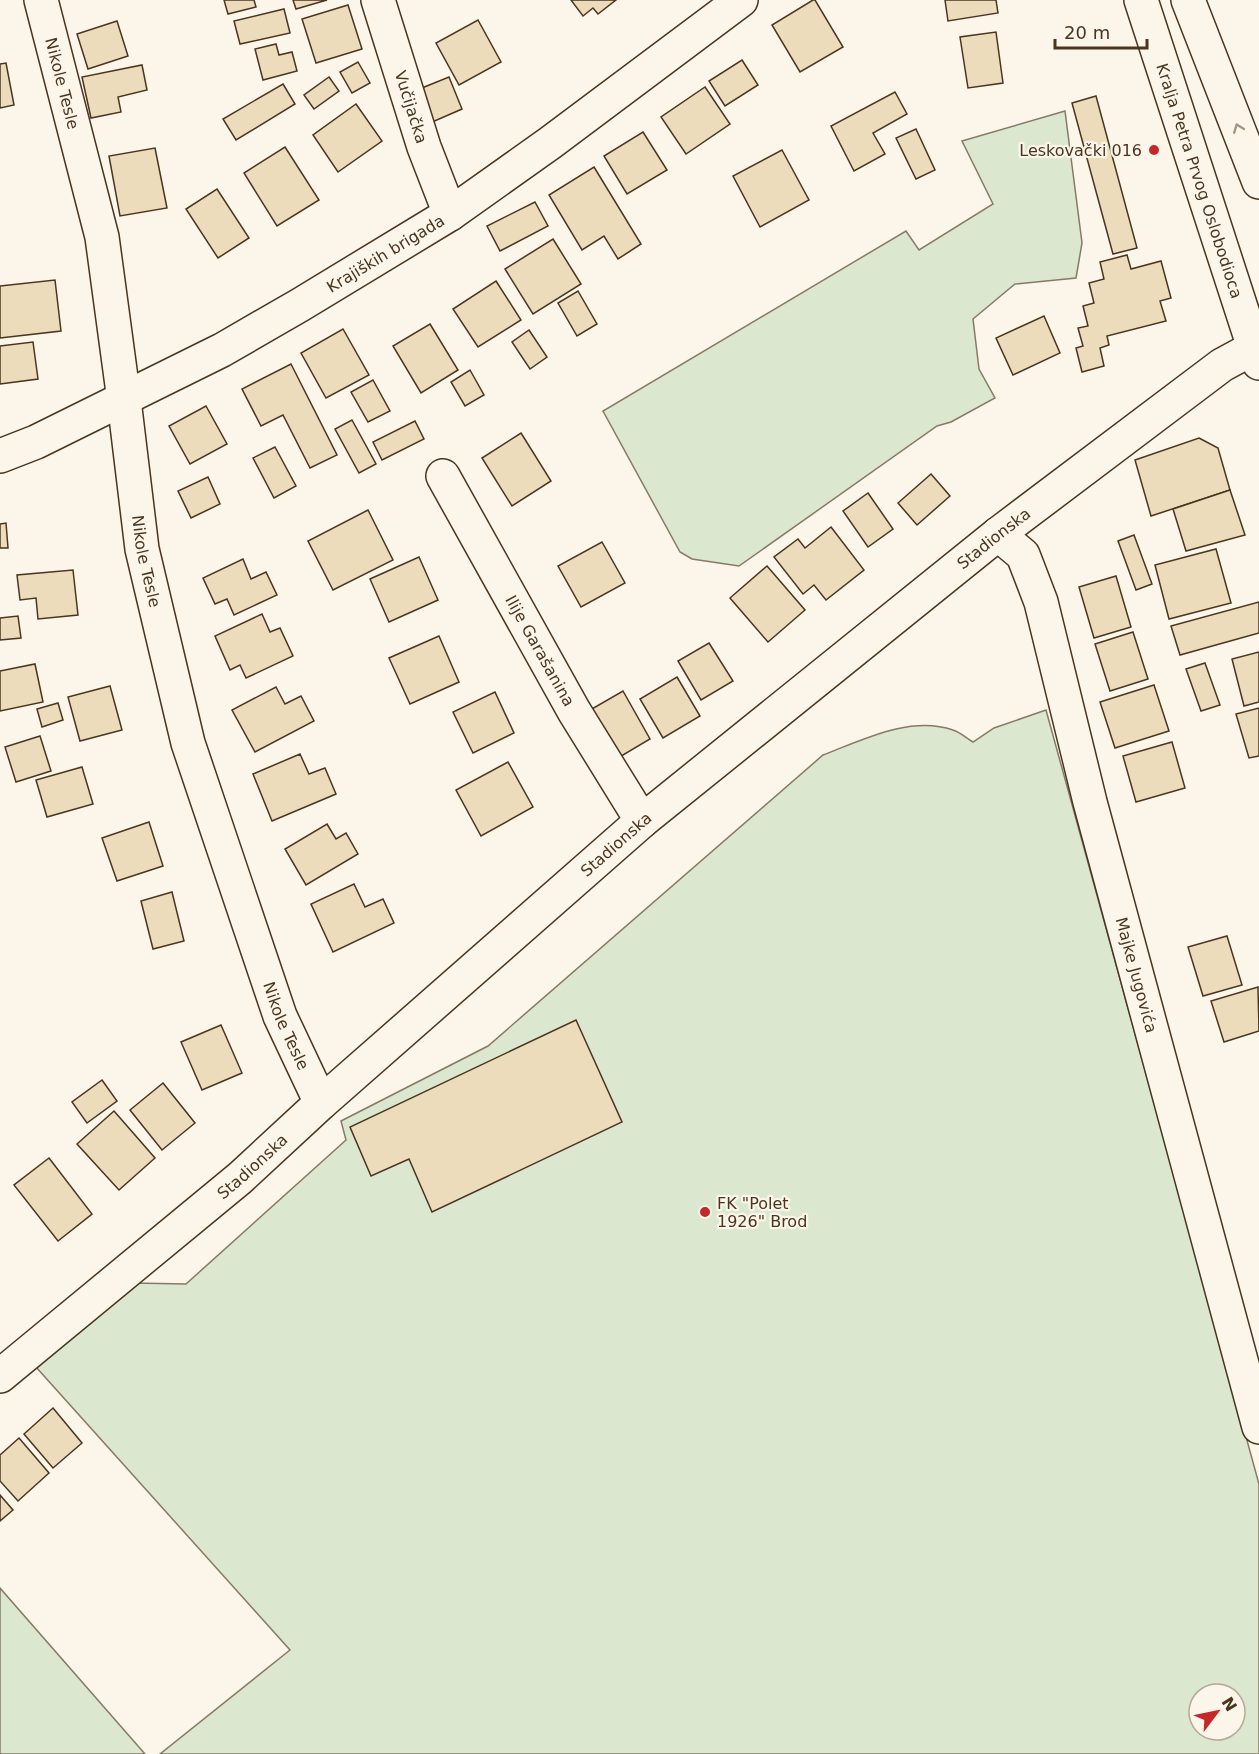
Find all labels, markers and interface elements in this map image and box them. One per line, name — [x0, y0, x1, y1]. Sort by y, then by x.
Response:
scale bar — [1055, 12, 1146, 50]
text: 20 m — [1064, 22, 1110, 43]
street label: Nikole Tesle — [42, 35, 83, 131]
street label: Kralja Petra Prvog Oslobodioca — [1153, 61, 1247, 301]
street label: Vučijačka — [391, 68, 432, 146]
one-way arrow — [1233, 123, 1245, 134]
place label: Leskovački 016 — [1019, 141, 1142, 160]
marker: Leskovački 016 — [1147, 143, 1161, 157]
street label: Krajiških brigada — [323, 210, 448, 296]
street label: Stadionska — [953, 504, 1034, 573]
street label: Nikole Tesle — [128, 514, 165, 609]
street label: Ilije Garašanina — [502, 592, 579, 710]
street label: Stadionska — [577, 808, 655, 880]
street label: Majke Jugovića — [1112, 915, 1161, 1035]
street label: Nikole Tesle — [260, 979, 313, 1073]
street label: Stadionska — [213, 1130, 291, 1203]
place label: FK "Polet 1926" Brod — [717, 1194, 807, 1231]
marker: FK "Polet 1926" Brod — [698, 1205, 712, 1219]
north arrow — [1187, 1682, 1247, 1742]
text: N — [1218, 1694, 1241, 1715]

